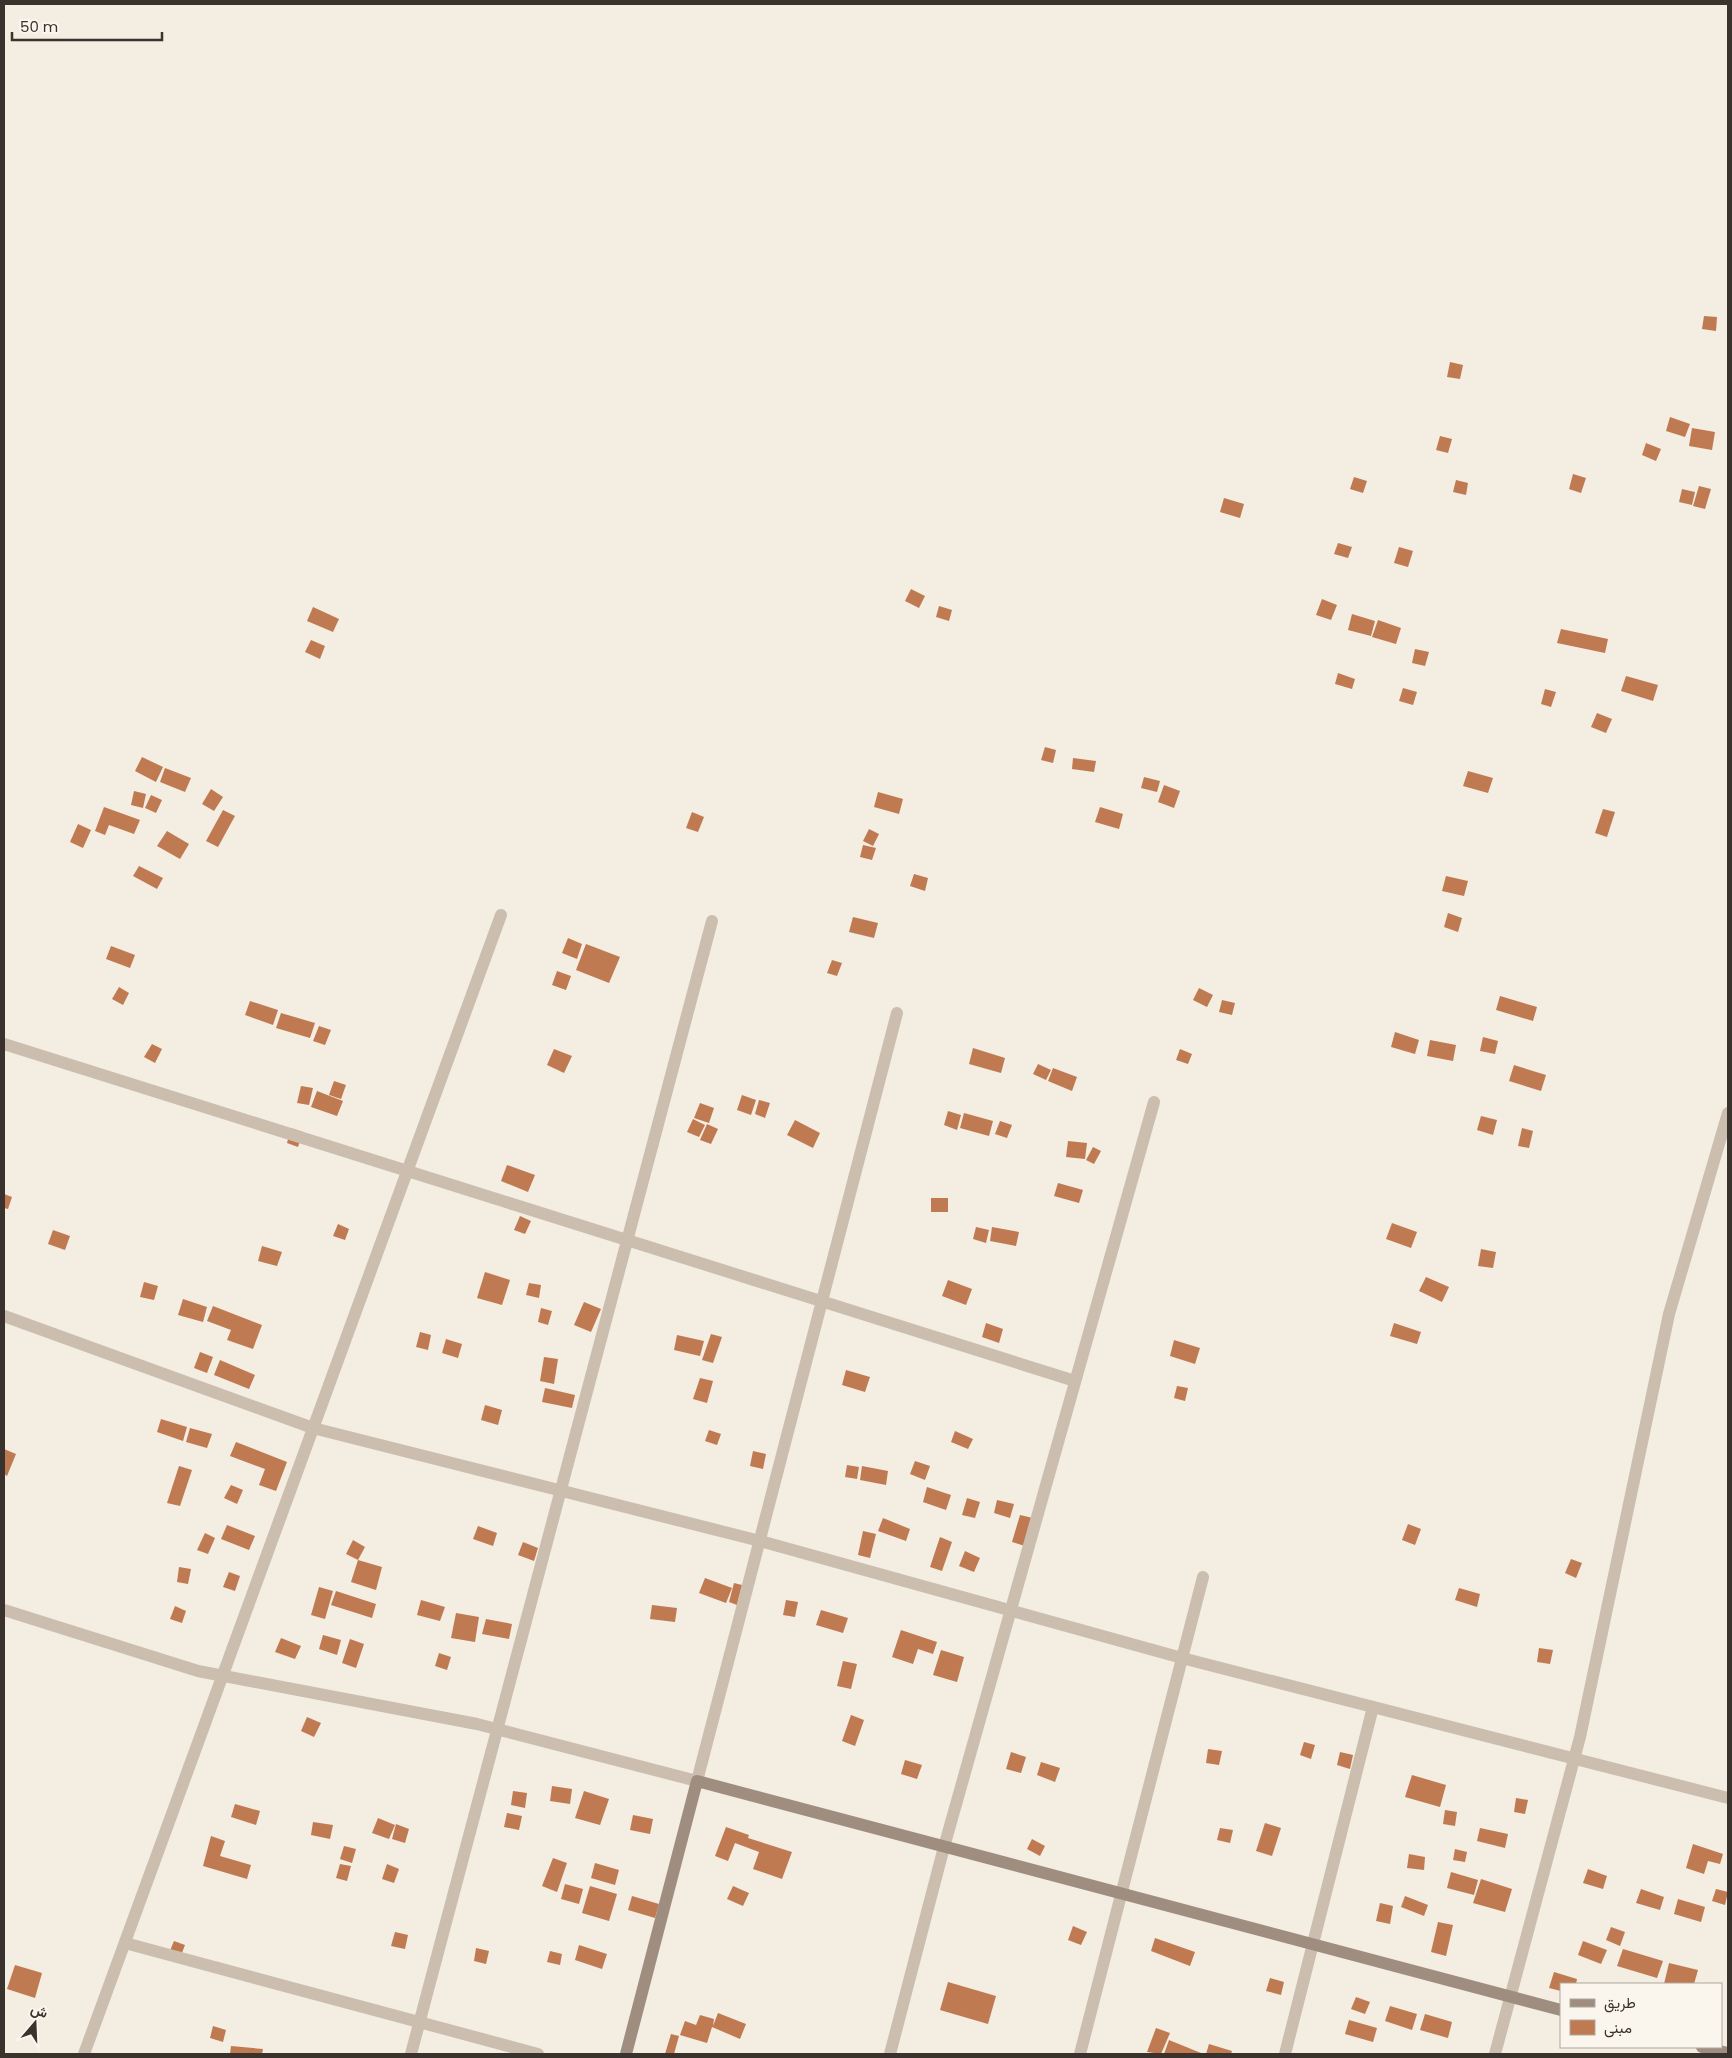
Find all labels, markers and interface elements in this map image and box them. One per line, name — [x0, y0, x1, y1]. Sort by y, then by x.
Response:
scale bar — [12, 10, 162, 42]
text: 50 m — [20, 16, 58, 37]
legend — [1560, 1983, 1722, 2048]
text: طريق — [1604, 1992, 1636, 2013]
north arrow — [10, 1998, 60, 2048]
text: ش — [28, 1999, 51, 2023]
text: مبنى — [1604, 2017, 1632, 2038]

